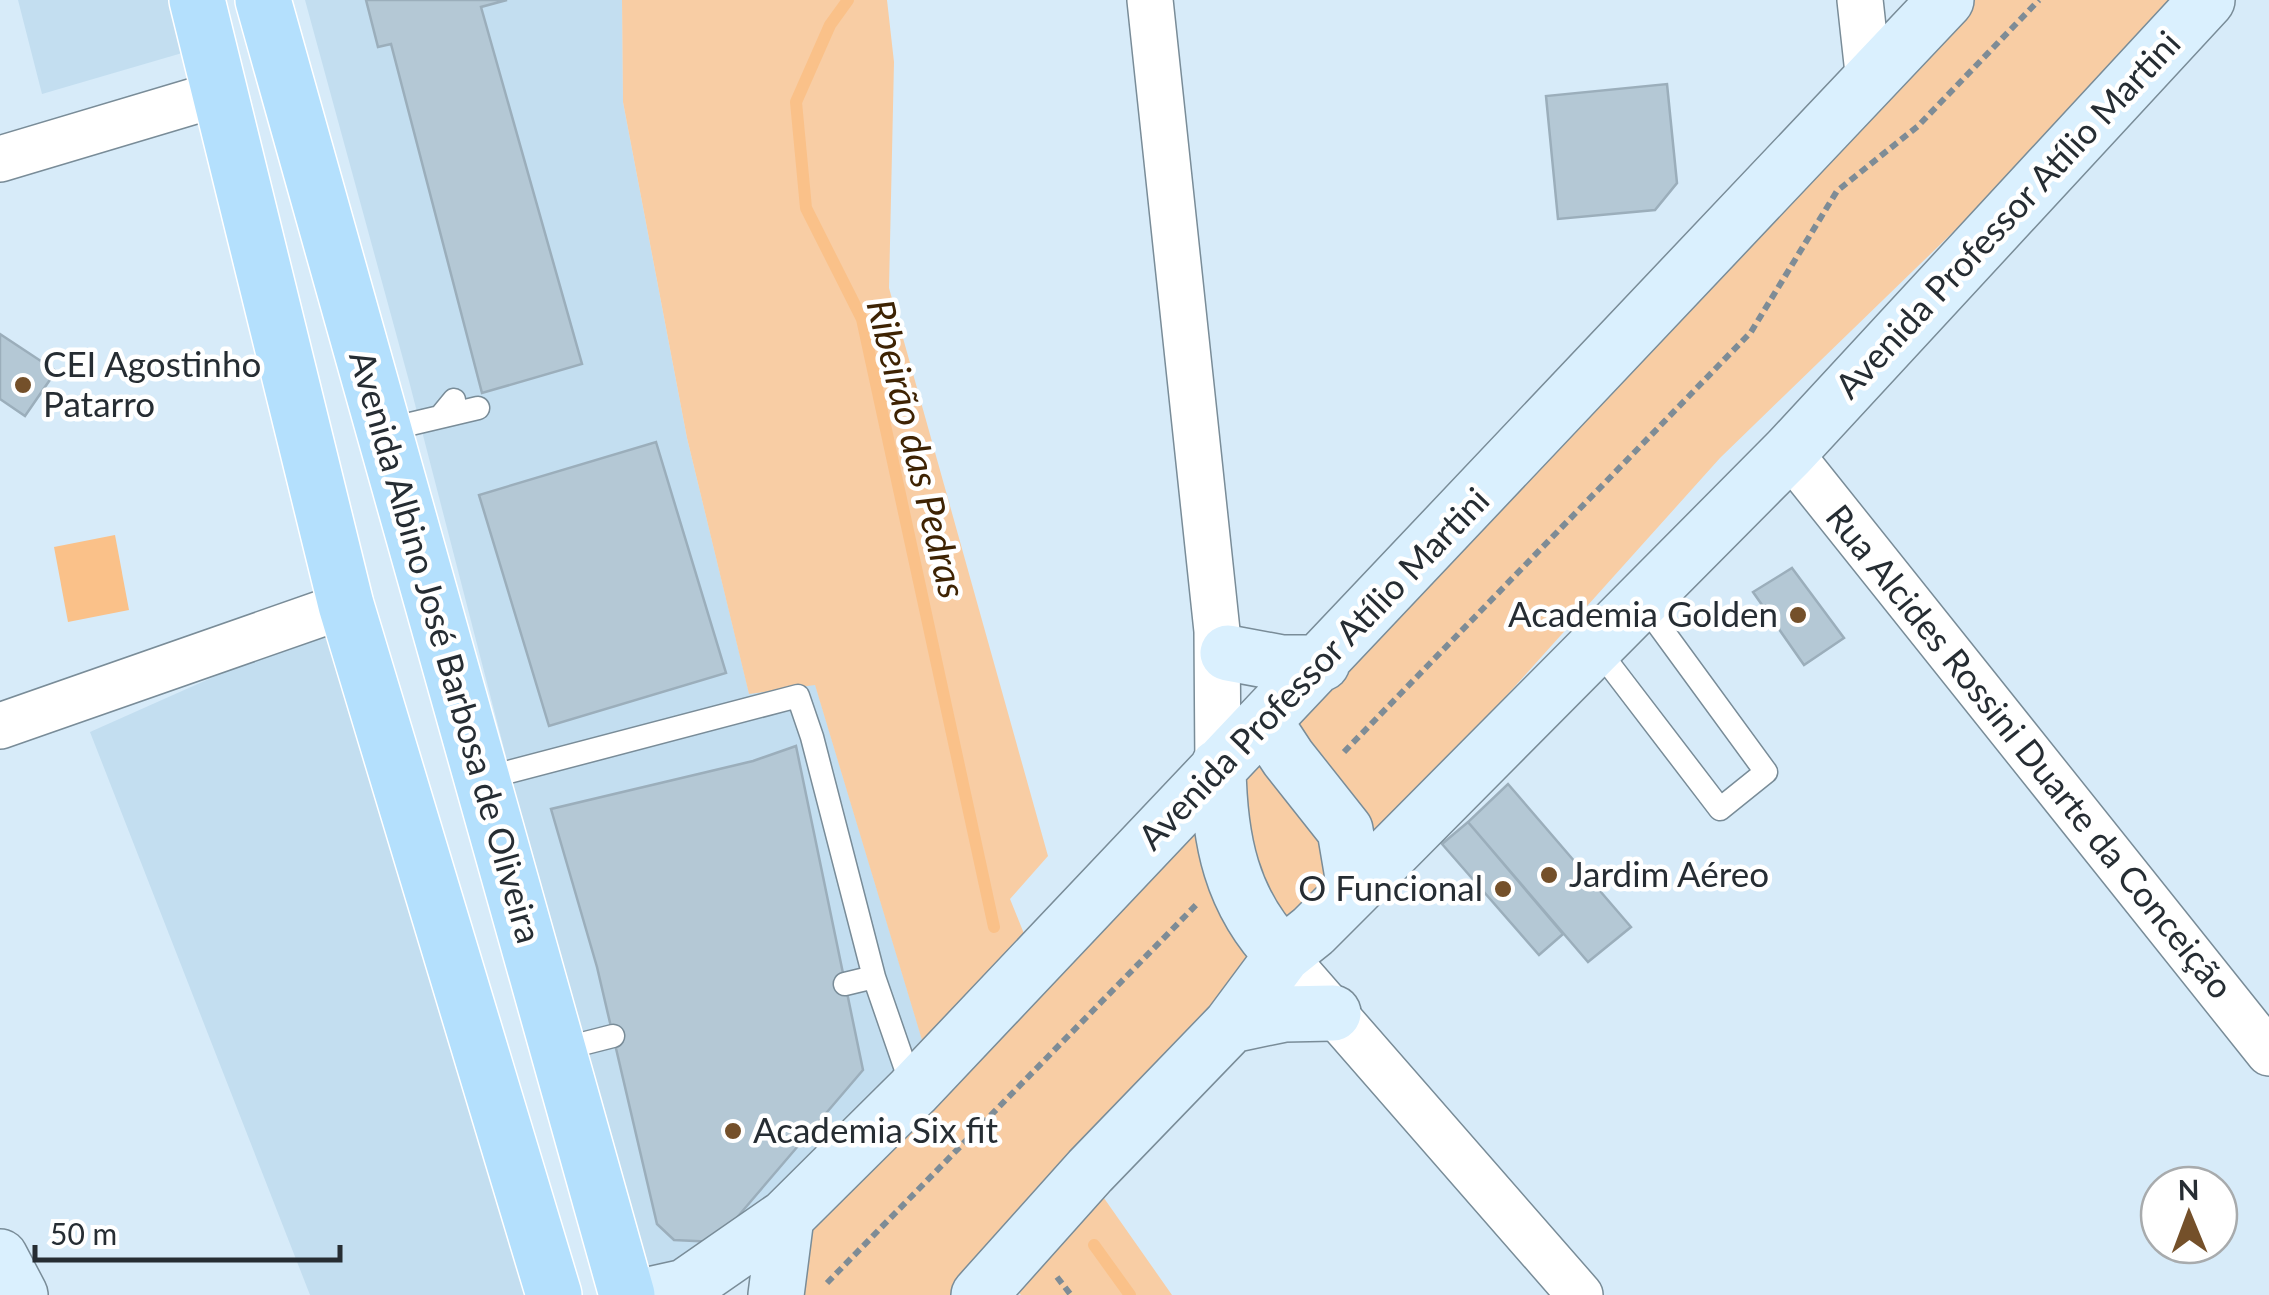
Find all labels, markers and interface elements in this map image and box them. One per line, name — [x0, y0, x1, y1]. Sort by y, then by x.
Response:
street label: Avenida Professor Atílio Martini — [1825, 21, 2188, 406]
water label: Ribeirão das Pedras — [859, 294, 977, 603]
place label: CEI Agostinho Patarro — [43, 342, 261, 424]
street label: Avenida Albino José Barbosa de Oliveira — [342, 346, 552, 947]
marker: CEI Agostinho Patarro — [12, 374, 34, 396]
street label: Avenida Professor Atílio Martini — [1129, 478, 1497, 857]
street label: Rua Alcides Rossini Duarte da Conceição — [1818, 496, 2243, 1006]
place label: Academia Golden — [1508, 592, 1778, 634]
marker: Academia Golden — [1787, 604, 1809, 626]
place label: Jardim Aéreo — [1569, 852, 1769, 894]
marker: Jardim Aéreo — [1538, 864, 1560, 886]
place label: O Funcional — [1298, 866, 1483, 908]
marker: O Funcional — [1492, 878, 1514, 900]
place label: Academia Six fit — [753, 1108, 999, 1150]
marker: Academia Six fit — [722, 1120, 744, 1142]
north arrow — [2139, 1165, 2239, 1265]
text: N — [2177, 1172, 2200, 1206]
scale bar — [35, 1200, 340, 1262]
text: 50 m — [50, 1215, 117, 1251]

